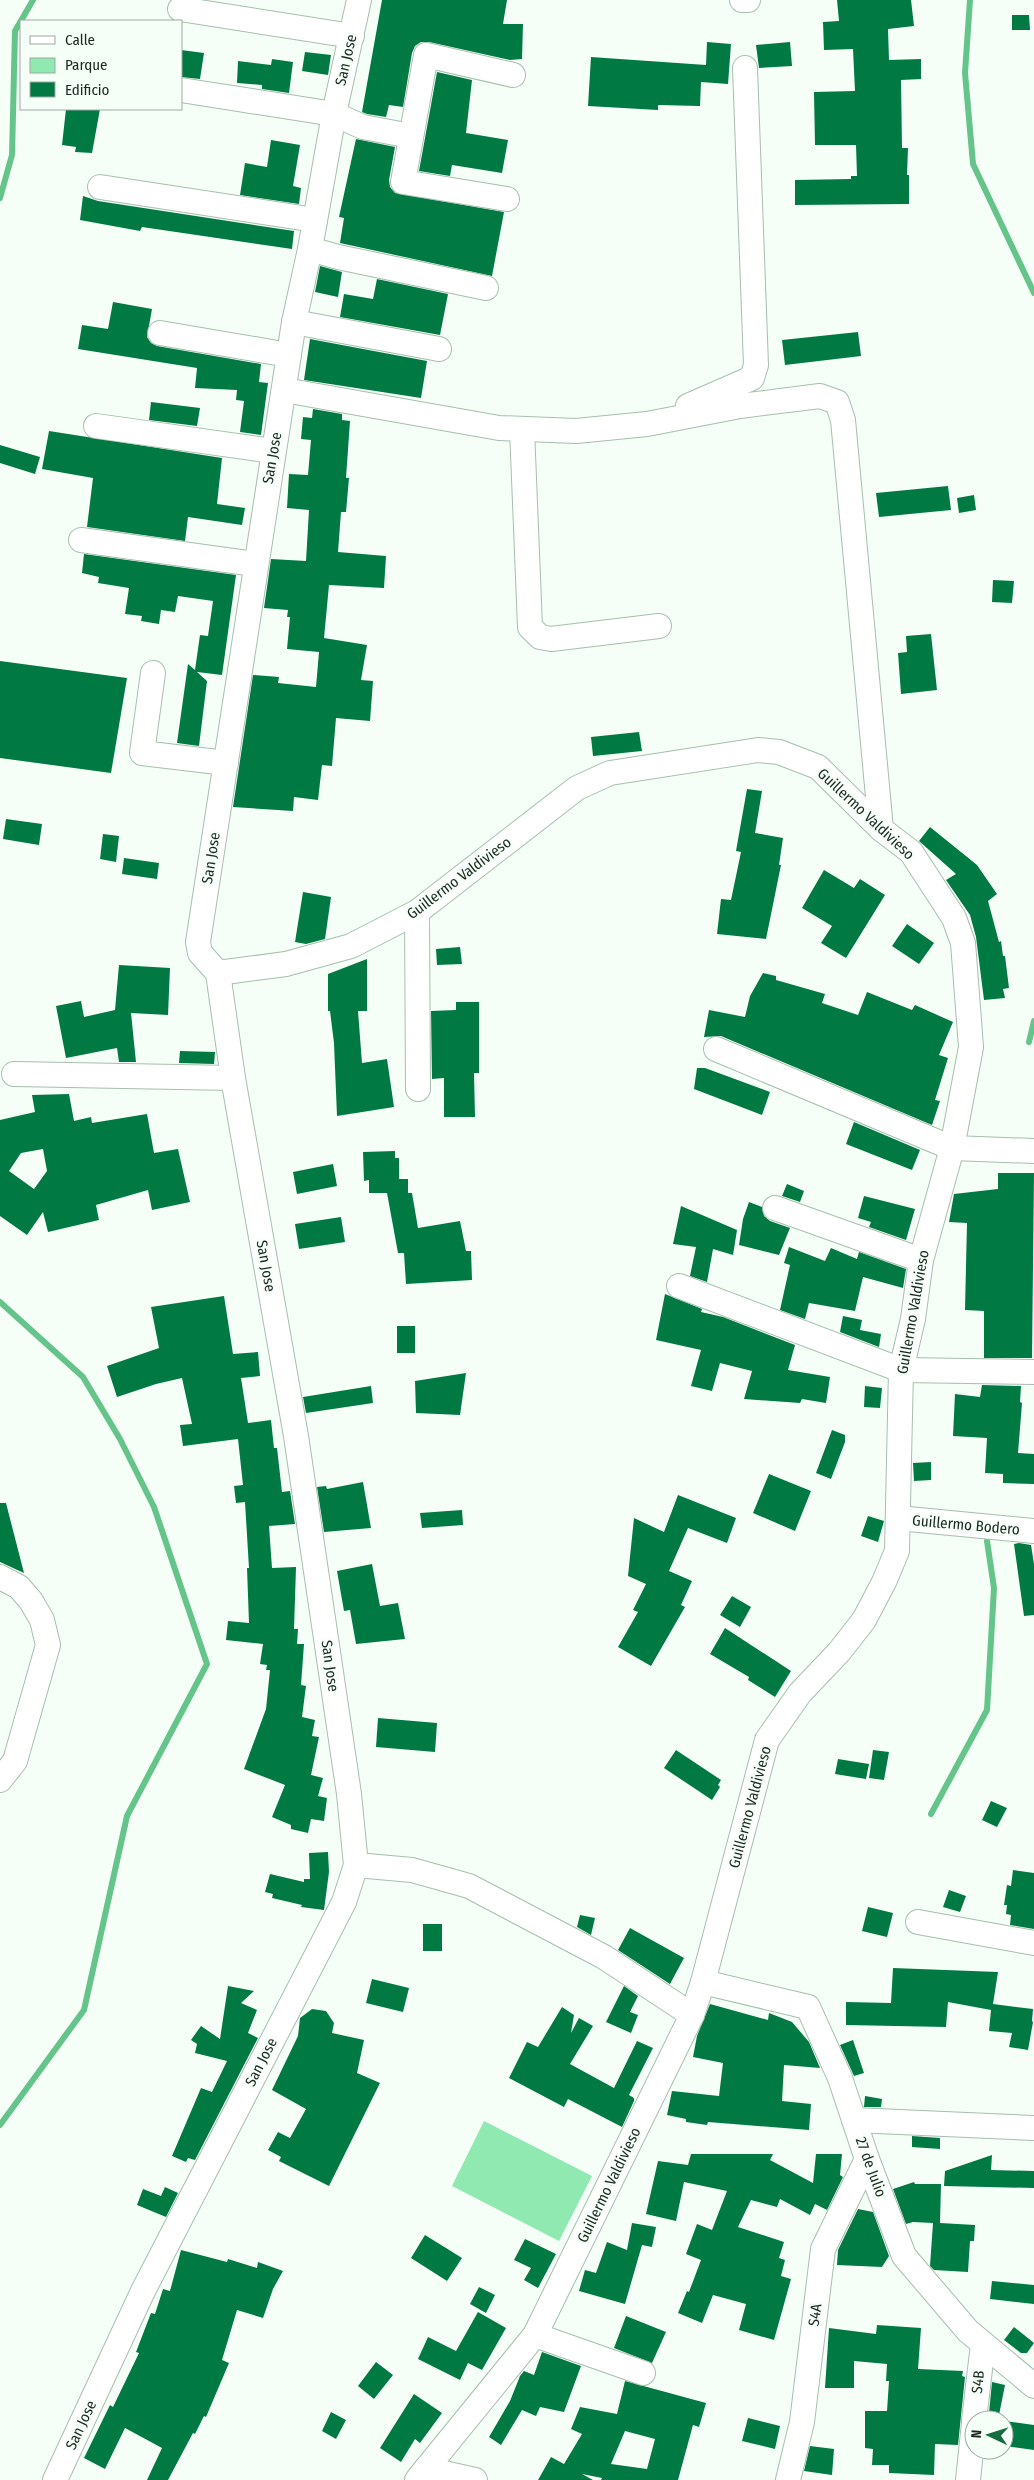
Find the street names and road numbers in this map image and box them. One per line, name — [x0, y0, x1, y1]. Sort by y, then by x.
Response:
street label: San Jose — [331, 33, 361, 87]
street label: San Jose — [259, 431, 285, 485]
street label: Guillermo Valdivieso — [814, 765, 918, 864]
street label: San Jose — [198, 831, 224, 885]
street label: Guillermo Valdivieso — [403, 833, 515, 923]
street label: San Jose — [253, 1239, 279, 1293]
street label: Guillermo Valdivieso — [893, 1248, 933, 1375]
street label: Guillermo Bodero — [911, 1511, 1021, 1539]
street label: San Jose — [317, 1639, 343, 1693]
street label: Guillermo Valdivieso — [725, 1744, 775, 1870]
street label: San Jose — [241, 2035, 281, 2089]
street label: Guillermo Valdivieso — [573, 2124, 645, 2245]
street label: 27 de Julio — [852, 2134, 890, 2200]
street label: S4A — [805, 2303, 825, 2327]
street label: S4B — [968, 2370, 988, 2394]
street label: San Jose — [62, 2398, 100, 2452]

